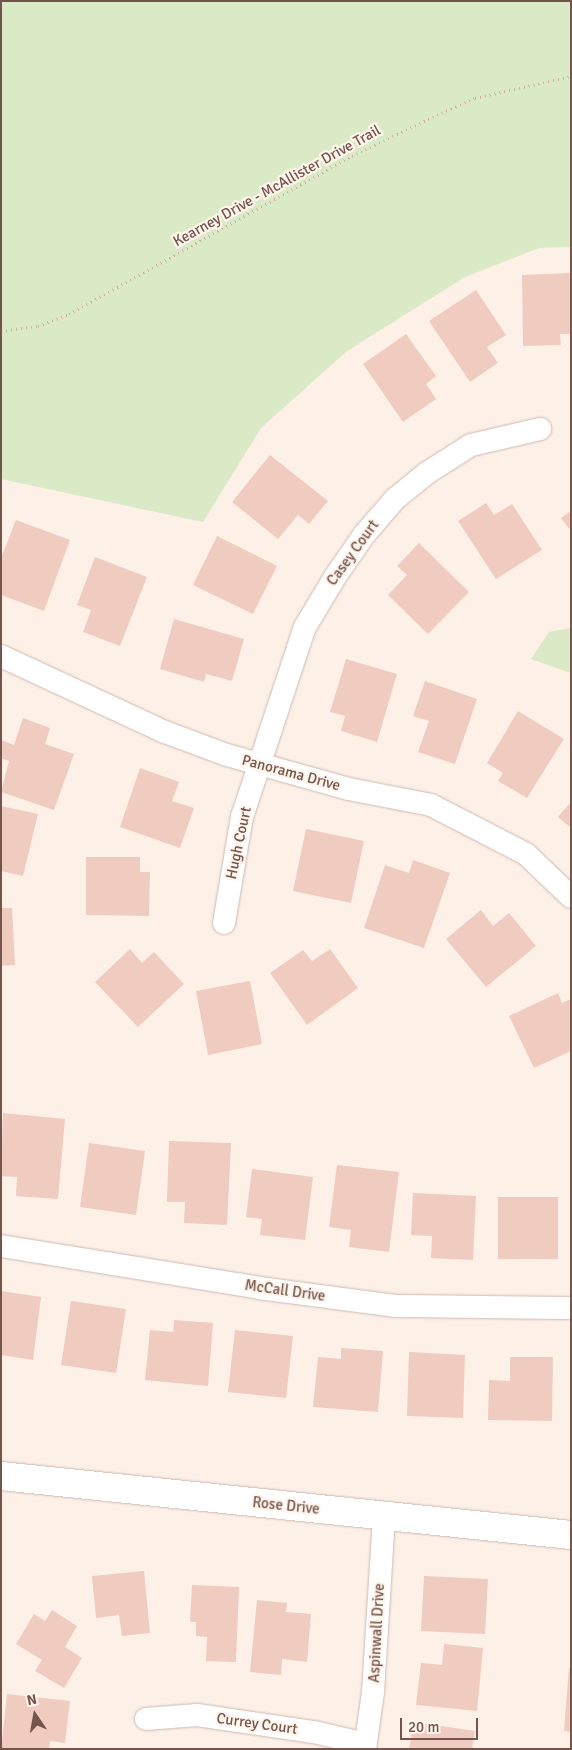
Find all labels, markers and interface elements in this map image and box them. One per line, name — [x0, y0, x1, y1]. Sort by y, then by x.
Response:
street label: Kearney Drive - McAllister Drive Trail — [170, 121, 384, 251]
street label: Casey Court — [323, 517, 383, 589]
street label: Panorama Drive — [240, 751, 342, 795]
street label: Hugh Court — [223, 805, 255, 881]
street label: McCall Drive — [244, 1276, 326, 1306]
street label: Rose Drive — [251, 1494, 321, 1518]
street label: Aspinwall Drive — [365, 1583, 389, 1683]
north arrow — [10, 1690, 60, 1740]
text: N — [25, 1691, 38, 1709]
scale bar — [402, 1708, 480, 1740]
street label: Currey Court — [215, 1709, 299, 1739]
text: 20 m — [408, 1718, 439, 1736]

